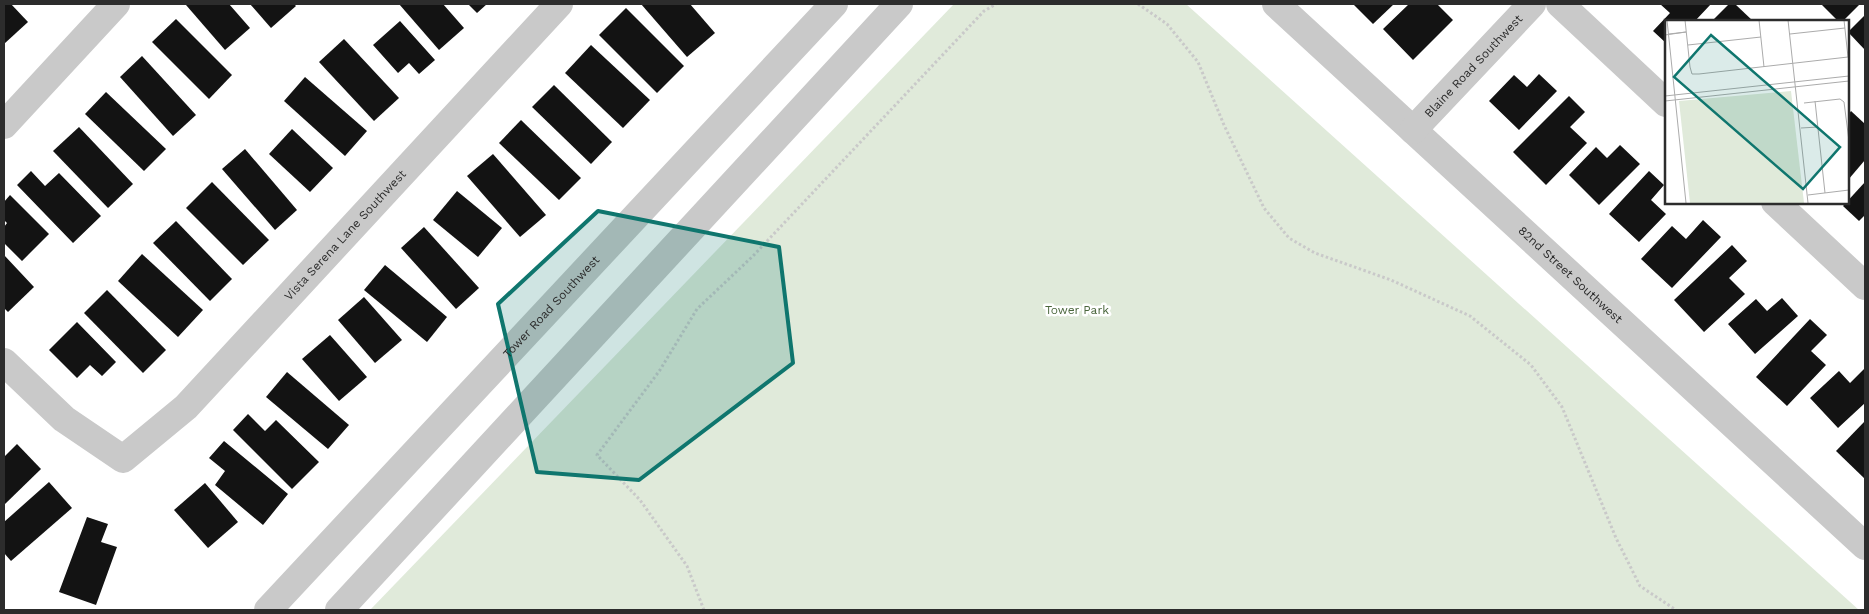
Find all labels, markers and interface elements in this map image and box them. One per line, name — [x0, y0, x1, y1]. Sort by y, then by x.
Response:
street label: Blaine Road Southwest — [1422, 12, 1525, 120]
inset map — [1665, 20, 1849, 204]
street label: Vista Serena Lane Southwest — [281, 167, 409, 303]
street label: 82nd Street Southwest — [1515, 223, 1625, 326]
street label: Tower Road Southwest — [500, 253, 602, 361]
park label: Tower Park — [1045, 303, 1109, 317]

